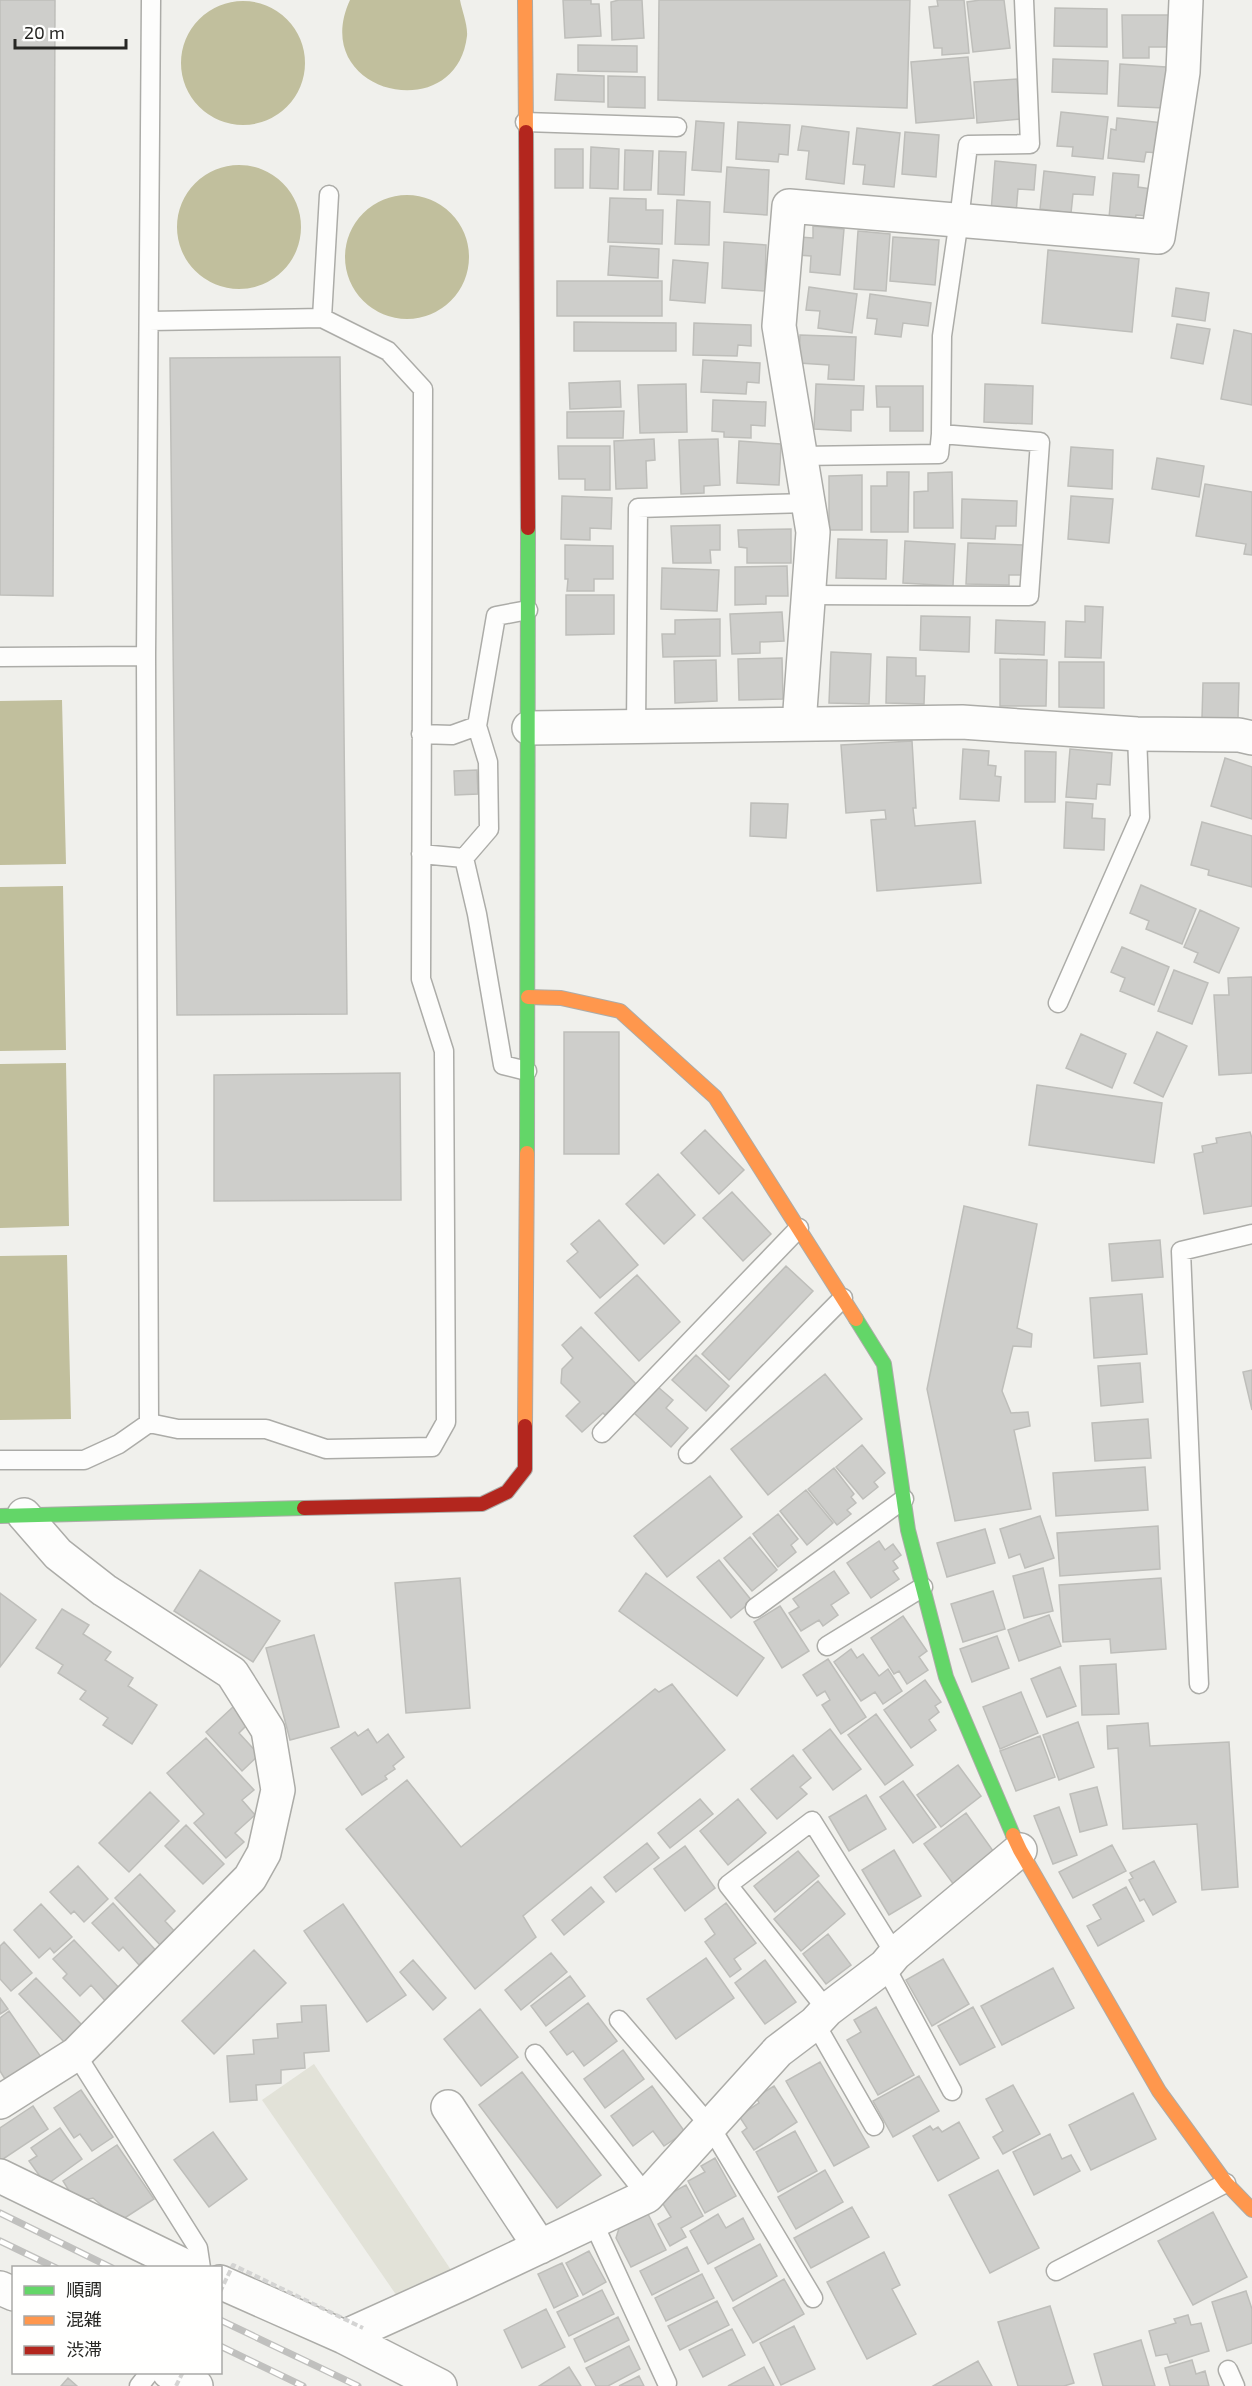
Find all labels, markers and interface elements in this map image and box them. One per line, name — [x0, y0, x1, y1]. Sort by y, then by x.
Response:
scale bar — [15, 12, 126, 50]
text: 20 m — [24, 21, 65, 43]
legend — [12, 2266, 222, 2374]
text: 順調 — [66, 2278, 102, 2300]
text: 混雑 — [66, 2308, 102, 2330]
text: 渋滞 — [66, 2338, 102, 2360]

